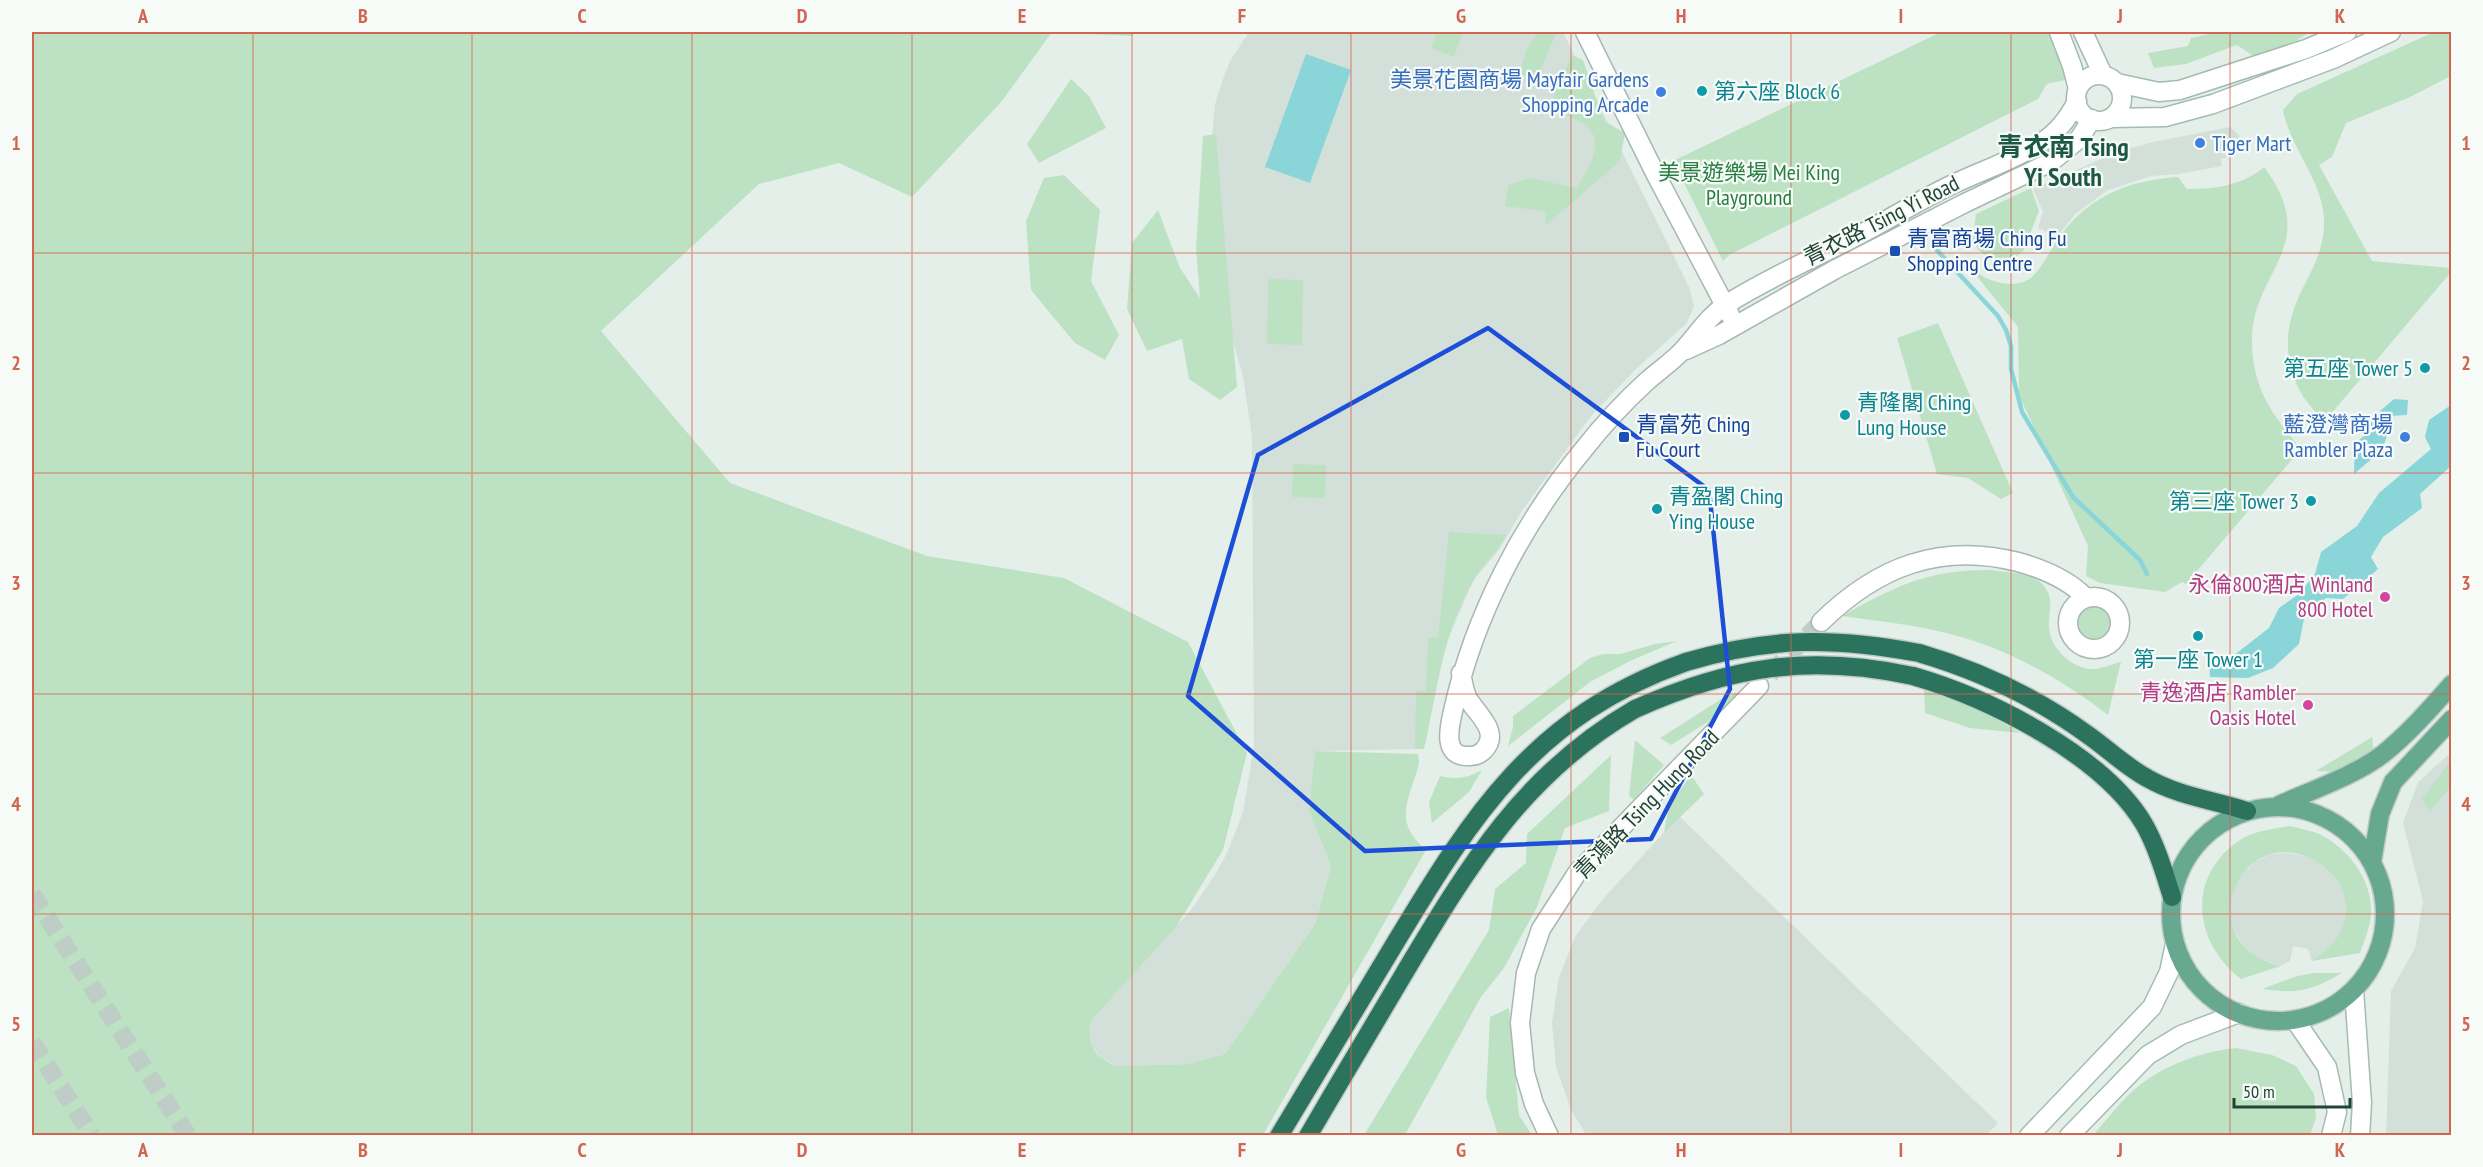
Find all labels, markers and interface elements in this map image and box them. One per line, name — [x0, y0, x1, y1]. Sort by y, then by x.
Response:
text: A — [137, 3, 149, 29]
text: B — [358, 3, 368, 29]
text: C — [577, 3, 587, 29]
text: D — [797, 3, 808, 29]
text: E — [1018, 3, 1026, 29]
text: F — [1238, 3, 1246, 29]
text: G — [1456, 3, 1466, 29]
text: H — [1676, 3, 1686, 29]
text: I — [1899, 3, 1903, 29]
text: J — [2116, 3, 2123, 29]
text: K — [2335, 3, 2346, 29]
place label: 美景花園商場 Mayfair Gardens Shopping Arcade — [1390, 65, 1649, 118]
place label: 第六座 Block 6 — [1714, 77, 1840, 105]
marker: 第六座 Block 6 — [1695, 84, 1709, 98]
marker: 美景花園商場 Mayfair Gardens Shopping Arcade — [1654, 85, 1668, 99]
place label: Tiger Mart — [2212, 129, 2291, 157]
text: 1 — [11, 130, 21, 156]
district label: 青衣南 Tsing Yi South — [1997, 130, 2129, 193]
text: 1 — [2461, 130, 2471, 156]
marker: Tiger Mart — [2193, 136, 2207, 150]
park label: 美景遊樂場 Mei King Playground — [1658, 158, 1840, 211]
street label: 青衣路 Tsing Yi Road — [1798, 169, 1964, 271]
place label: 青富商場 Ching Fu Shopping Centre — [1907, 224, 2067, 277]
marker: 青富商場 Ching Fu Shopping Centre — [1888, 244, 1902, 258]
text: 2 — [11, 350, 21, 376]
text: 2 — [2461, 350, 2471, 376]
place label: 第五座 Tower 5 — [2283, 354, 2413, 382]
marker: 第五座 Tower 5 — [2418, 361, 2432, 375]
place label: 青隆閣 Ching Lung House — [1857, 388, 1971, 441]
marker: 青隆閣 Ching Lung House — [1838, 408, 1852, 422]
place label: 青富苑 Ching Fu Court — [1636, 410, 1750, 463]
place label: 藍澄灣商場 Rambler Plaza — [2283, 410, 2393, 463]
marker: 青富苑 Ching Fu Court — [1617, 430, 1631, 444]
marker: 藍澄灣商場 Rambler Plaza — [2398, 430, 2412, 444]
place label: 青盈閣 Ching Ying House — [1669, 482, 1783, 535]
place label: 第三座 Tower 3 — [2169, 487, 2299, 515]
marker: 第三座 Tower 3 — [2304, 494, 2318, 508]
marker: 青盈閣 Ching Ying House — [1650, 502, 1664, 516]
text: 3 — [11, 570, 21, 596]
place label: 永倫800酒店 Winland 800 Hotel — [2188, 570, 2374, 623]
text: 3 — [2461, 570, 2471, 596]
marker: 永倫800酒店 Winland 800 Hotel — [2378, 590, 2392, 604]
marker: 第一座 Tower 1 — [2191, 629, 2205, 643]
place label: 第一座 Tower 1 — [2133, 645, 2263, 673]
place label: 青逸酒店 Rambler Oasis Hotel — [2140, 678, 2297, 731]
marker: 青逸酒店 Rambler Oasis Hotel — [2301, 698, 2315, 712]
street label: 青鴻路 Tsing Hung Road — [1567, 723, 1725, 885]
text: 4 — [11, 791, 21, 817]
text: 4 — [2461, 791, 2471, 817]
text: 5 — [11, 1011, 21, 1037]
text: 5 — [2461, 1011, 2471, 1037]
scale bar — [2234, 1071, 2350, 1109]
text: 50 m — [2243, 1080, 2275, 1103]
text: A — [137, 1137, 149, 1163]
text: B — [358, 1137, 368, 1163]
text: C — [577, 1137, 587, 1163]
text: D — [797, 1137, 808, 1163]
text: E — [1018, 1137, 1026, 1163]
text: F — [1238, 1137, 1246, 1163]
text: G — [1456, 1137, 1466, 1163]
text: H — [1676, 1137, 1686, 1163]
text: I — [1899, 1137, 1903, 1163]
text: J — [2116, 1137, 2123, 1163]
text: K — [2335, 1137, 2346, 1163]

